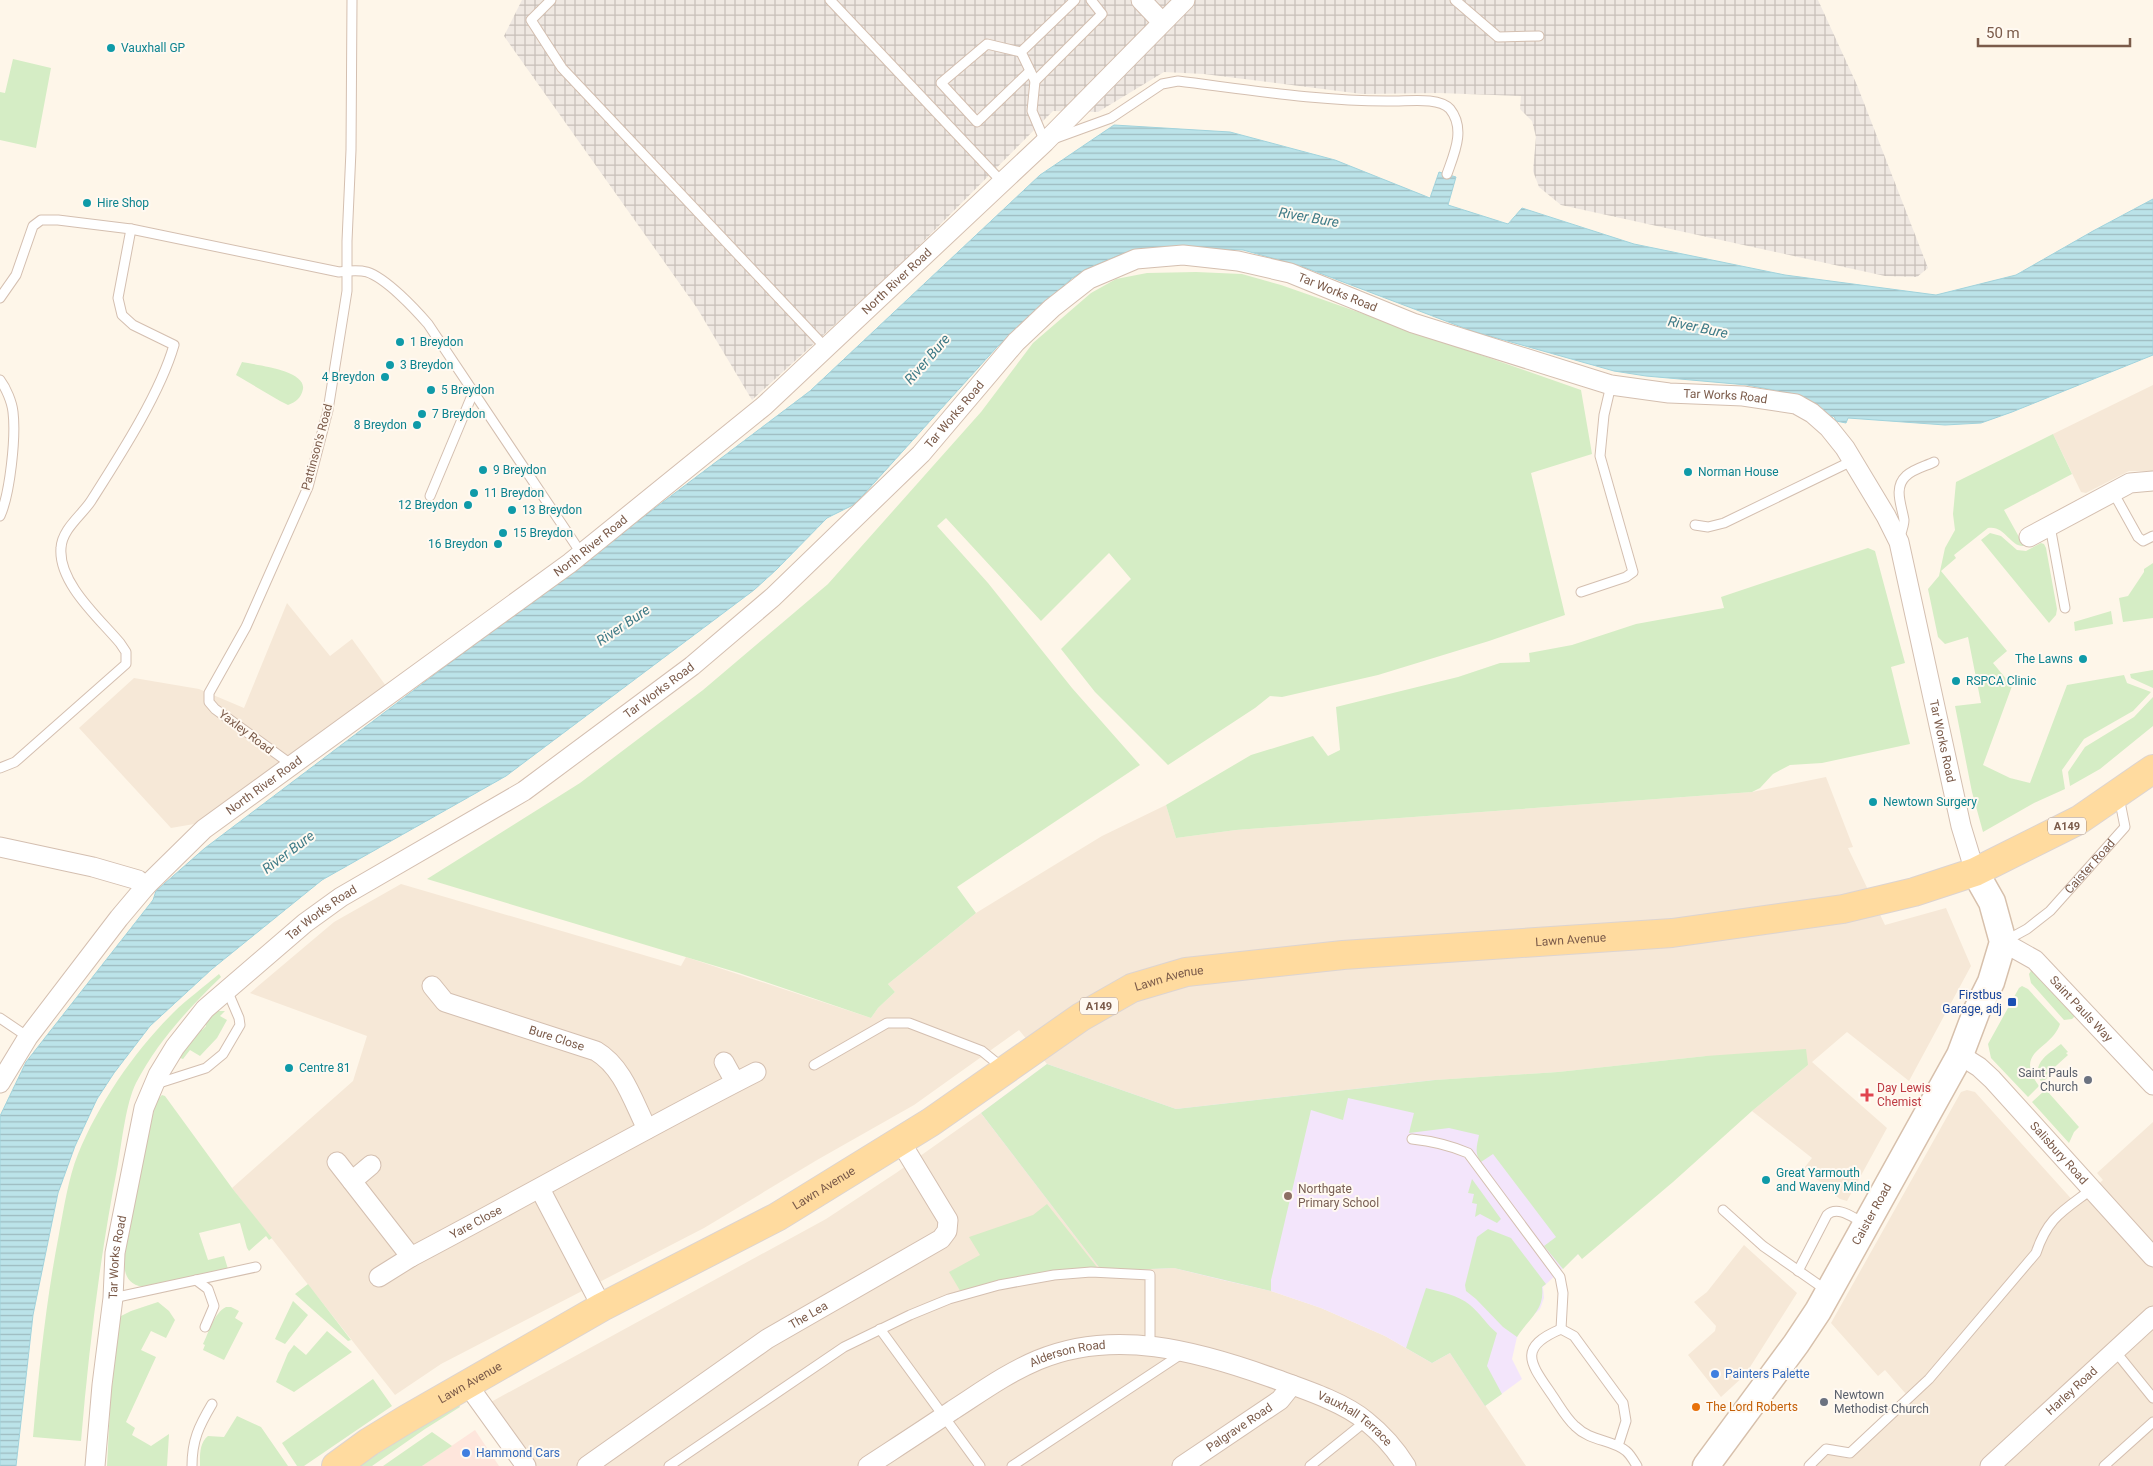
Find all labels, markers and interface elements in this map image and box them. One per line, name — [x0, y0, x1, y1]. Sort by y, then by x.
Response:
scale bar — [1978, 15, 2130, 47]
text: 50 m — [1986, 24, 2020, 42]
place label: Vauxhall GP — [121, 41, 186, 55]
marker: Vauxhall GP — [105, 42, 117, 54]
place label: Hire Shop — [97, 196, 149, 210]
marker: Hire Shop — [81, 197, 93, 209]
water label: River Bure — [1278, 204, 1340, 230]
street label: North River Road — [859, 245, 934, 317]
street label: Tar Works Road — [1296, 270, 1379, 315]
water label: River Bure — [1666, 313, 1730, 341]
water label: River Bure — [901, 331, 953, 387]
place label: 1 Breydon — [410, 335, 463, 349]
marker: 1 Breydon — [394, 336, 406, 348]
place label: 3 Breydon — [400, 358, 453, 372]
marker: 3 Breydon — [384, 359, 396, 371]
place label: 4 Breydon — [322, 370, 375, 384]
marker: 4 Breydon — [379, 371, 391, 383]
street label: Tar Works Road — [922, 378, 987, 451]
place label: 5 Breydon — [441, 383, 494, 397]
marker: 5 Breydon — [425, 384, 437, 396]
street label: Tar Works Road — [1683, 387, 1768, 407]
street label: Pattinson's Road — [299, 402, 335, 492]
place label: 7 Breydon — [432, 407, 485, 421]
marker: 7 Breydon — [416, 408, 428, 420]
place label: 8 Breydon — [354, 418, 407, 432]
marker: 8 Breydon — [411, 419, 423, 431]
place label: 9 Breydon — [493, 463, 546, 477]
marker: 9 Breydon — [477, 464, 489, 476]
place label: Norman House — [1698, 465, 1779, 479]
marker: Norman House — [1682, 466, 1694, 478]
place label: 11 Breydon — [484, 486, 544, 500]
marker: 11 Breydon — [468, 487, 480, 499]
place label: 12 Breydon — [398, 498, 458, 512]
marker: 12 Breydon — [462, 499, 474, 511]
place label: 13 Breydon — [522, 503, 582, 517]
marker: 13 Breydon — [506, 504, 518, 516]
street label: North River Road — [551, 512, 630, 580]
place label: 15 Breydon — [513, 526, 573, 540]
marker: 15 Breydon — [497, 527, 509, 539]
place label: 16 Breydon — [428, 537, 488, 551]
marker: 16 Breydon — [492, 538, 504, 550]
water label: River Bure — [593, 601, 653, 649]
place label: The Lawns — [2015, 652, 2073, 666]
marker: The Lawns — [2077, 653, 2089, 665]
street label: Tar Works Road — [621, 660, 697, 721]
place label: RSPCA Clinic — [1966, 674, 2036, 688]
marker: RSPCA Clinic — [1950, 675, 1962, 687]
street label: Tar Works Road — [1927, 698, 1958, 784]
street label: Yaxley Road — [216, 707, 276, 757]
street label: North River Road — [223, 753, 305, 818]
place label: Newtown Surgery — [1883, 795, 1977, 809]
marker: Newtown Surgery — [1867, 796, 1879, 808]
road number: A149 — [2048, 818, 2086, 834]
water label: River Bure — [259, 827, 317, 877]
street label: Caister Road — [2062, 836, 2118, 897]
street label: Tar Works Road — [283, 882, 359, 943]
street label: Lawn Avenue — [1535, 930, 1607, 949]
street label: Lawn Avenue — [1133, 963, 1204, 994]
street label: Saint Pauls Way — [2047, 973, 2116, 1045]
place label: Firstbus Garage, adj — [1942, 988, 2002, 1016]
marker: Firstbus Garage, adj — [2006, 996, 2018, 1008]
road number: A149 — [1080, 998, 1118, 1014]
street label: Bure Close — [527, 1023, 586, 1054]
place label: Centre 81 — [299, 1061, 351, 1075]
marker: Centre 81 — [283, 1062, 295, 1074]
place label: Saint Pauls Church — [2018, 1066, 2078, 1094]
marker: Saint Pauls Church — [2082, 1074, 2094, 1086]
place label: Day Lewis Chemist — [1877, 1081, 1931, 1109]
marker: Day Lewis Chemist — [1861, 1089, 1873, 1101]
street label: Salisbury Road — [2027, 1119, 2091, 1187]
street label: Lawn Avenue — [790, 1163, 858, 1213]
place label: Great Yarmouth and Waveny Mind — [1776, 1166, 1870, 1194]
marker: Great Yarmouth and Waveny Mind — [1760, 1174, 1772, 1186]
street label: Caister Road — [1849, 1181, 1894, 1247]
place label: Northgate Primary School — [1298, 1182, 1379, 1210]
marker: Northgate Primary School — [1282, 1190, 1294, 1202]
street label: Yare Close — [448, 1203, 504, 1242]
street label: Tar Works Road — [106, 1214, 129, 1299]
street label: The Lea — [786, 1299, 830, 1332]
street label: Alderson Road — [1027, 1338, 1106, 1370]
street label: Lawn Avenue — [436, 1359, 504, 1406]
street label: Harley Road — [2043, 1364, 2100, 1418]
place label: Painters Palette — [1725, 1367, 1810, 1381]
marker: Painters Palette — [1709, 1368, 1721, 1380]
street label: Vauxhall Terrace — [1315, 1388, 1395, 1449]
place label: Newtown Methodist Church — [1834, 1388, 1929, 1416]
marker: Newtown Methodist Church — [1818, 1396, 1830, 1408]
street label: Palgrave Road — [1204, 1400, 1275, 1455]
place label: The Lord Roberts — [1706, 1400, 1798, 1414]
marker: The Lord Roberts — [1690, 1401, 1702, 1413]
place label: Hammond Cars — [476, 1446, 560, 1460]
marker: Hammond Cars — [460, 1447, 472, 1459]

